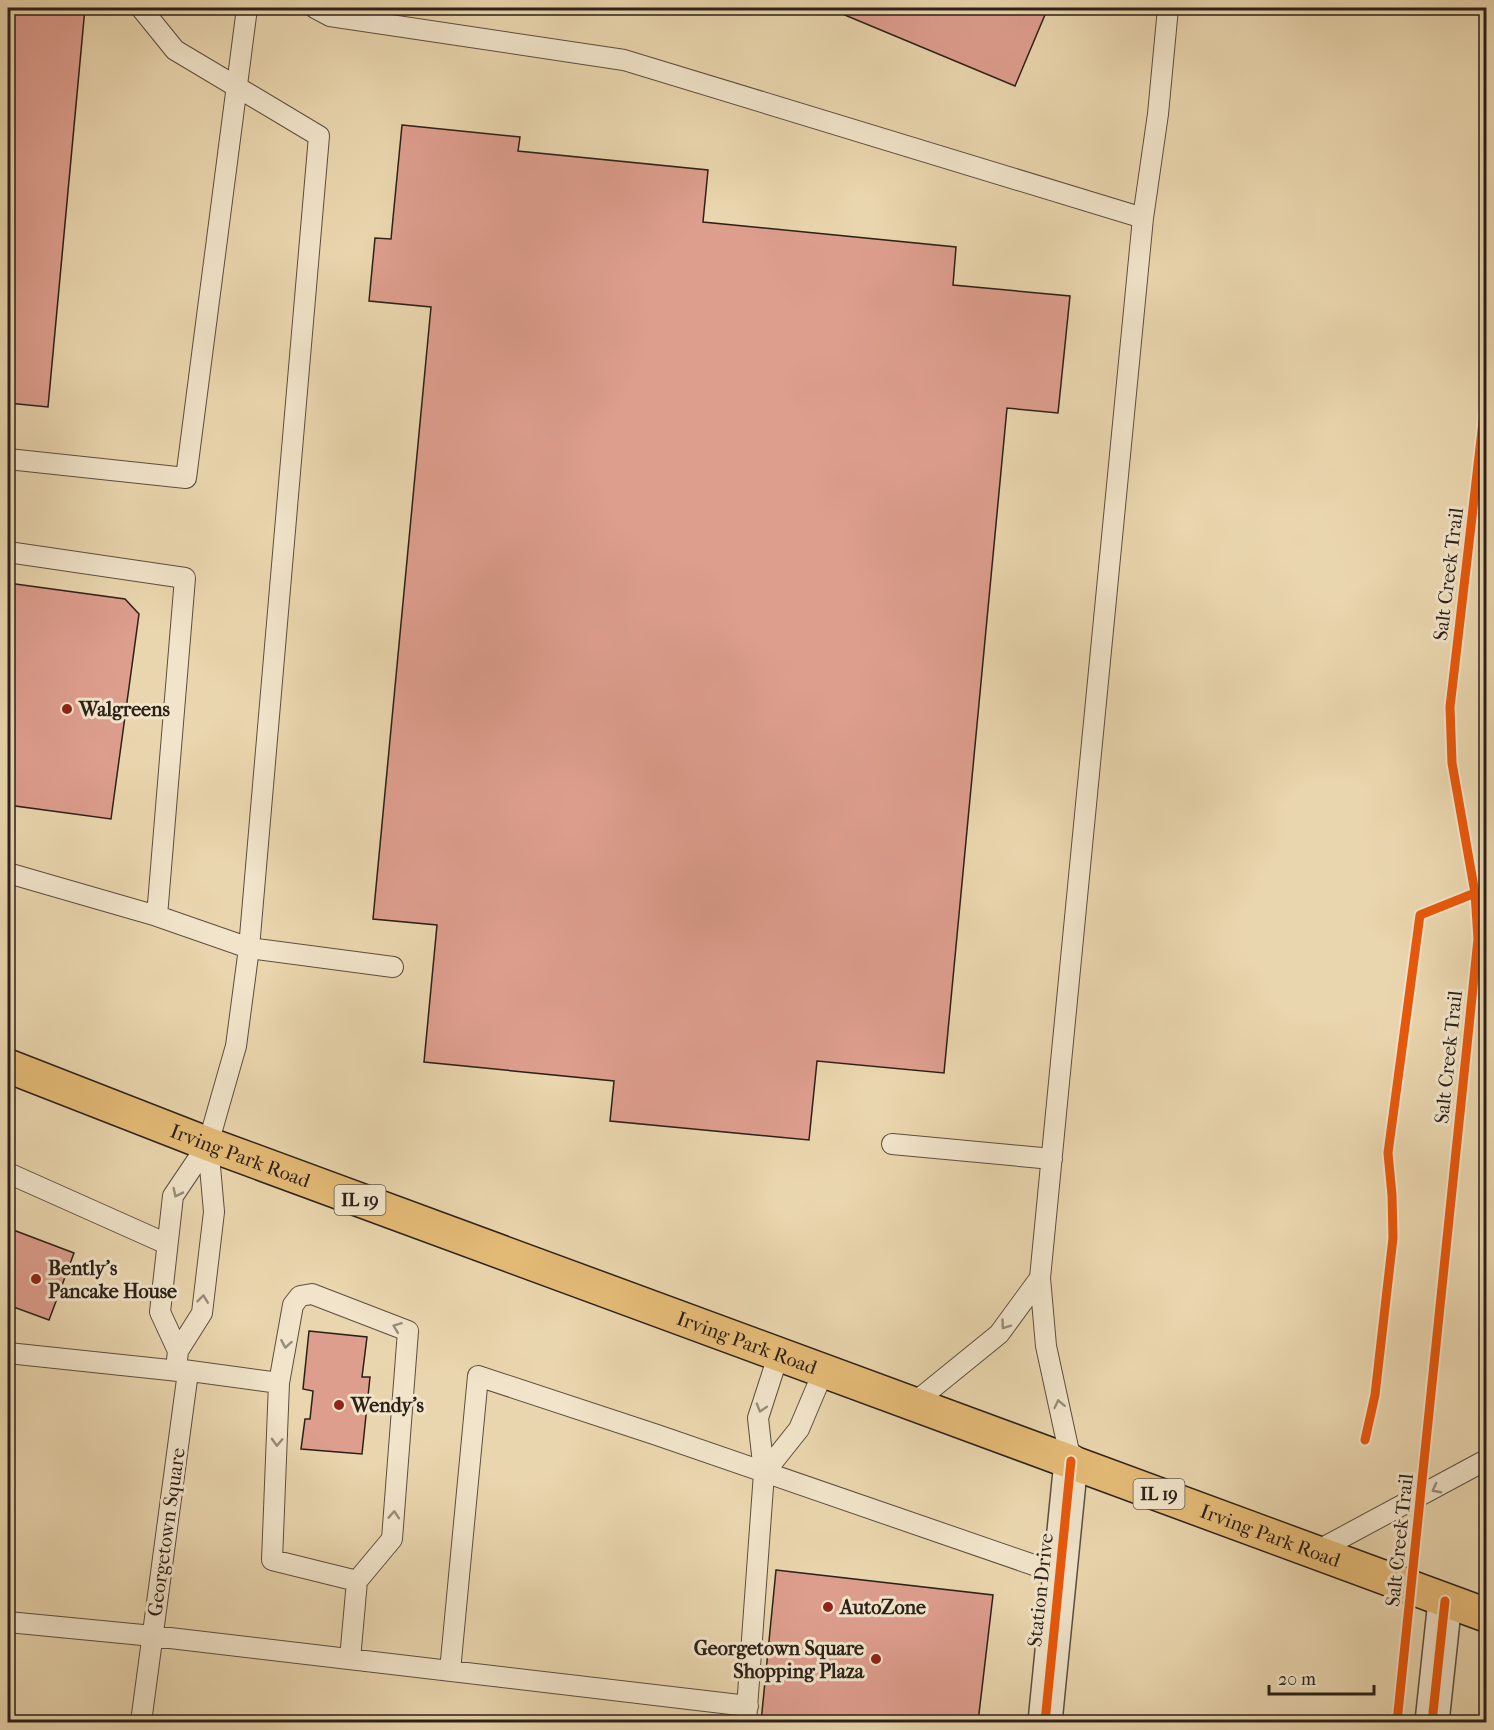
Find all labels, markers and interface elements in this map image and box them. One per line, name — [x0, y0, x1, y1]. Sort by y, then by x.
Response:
street label: Salt Creek Trail — [1429, 506, 1468, 642]
place label: Walgreens — [78, 698, 171, 721]
marker: Walgreens — [60, 702, 74, 716]
street label: Salt Creek Trail — [1430, 989, 1467, 1125]
street label: Irving Park Road — [167, 1119, 314, 1193]
road number: IL 19 — [334, 1185, 386, 1215]
one-way arrow — [172, 1187, 184, 1198]
place label: Bently's Pancake House — [48, 1257, 177, 1303]
marker: Bently's Pancake House — [29, 1272, 43, 1286]
one-way arrow — [197, 1295, 209, 1304]
street label: Irving Park Road — [674, 1307, 821, 1380]
one-way arrow — [1002, 1319, 1013, 1330]
one-way arrow — [393, 1322, 404, 1334]
one-way arrow — [280, 1339, 293, 1349]
place label: Wendy's — [350, 1394, 425, 1417]
marker: Wendy's — [332, 1398, 346, 1412]
one-way arrow — [1053, 1399, 1066, 1409]
one-way arrow — [756, 1402, 768, 1413]
one-way arrow — [270, 1437, 283, 1446]
street label: Georgetown Square — [143, 1446, 190, 1618]
street label: Salt Creek Trail — [1381, 1472, 1418, 1608]
road number: IL 19 — [1134, 1479, 1184, 1509]
one-way arrow — [1431, 1482, 1442, 1493]
street label: Irving Park Road — [1197, 1500, 1345, 1573]
one-way arrow — [387, 1510, 400, 1519]
street label: Station Drive — [1023, 1532, 1058, 1648]
place label: AutoZone — [838, 1596, 926, 1619]
marker: AutoZone — [821, 1600, 835, 1614]
place label: Georgetown Square Shopping Plaza — [694, 1637, 865, 1683]
marker: Georgetown Square Shopping Plaza — [869, 1652, 883, 1666]
scale bar — [1269, 1658, 1374, 1696]
text: 20 m — [1278, 1669, 1316, 1690]

